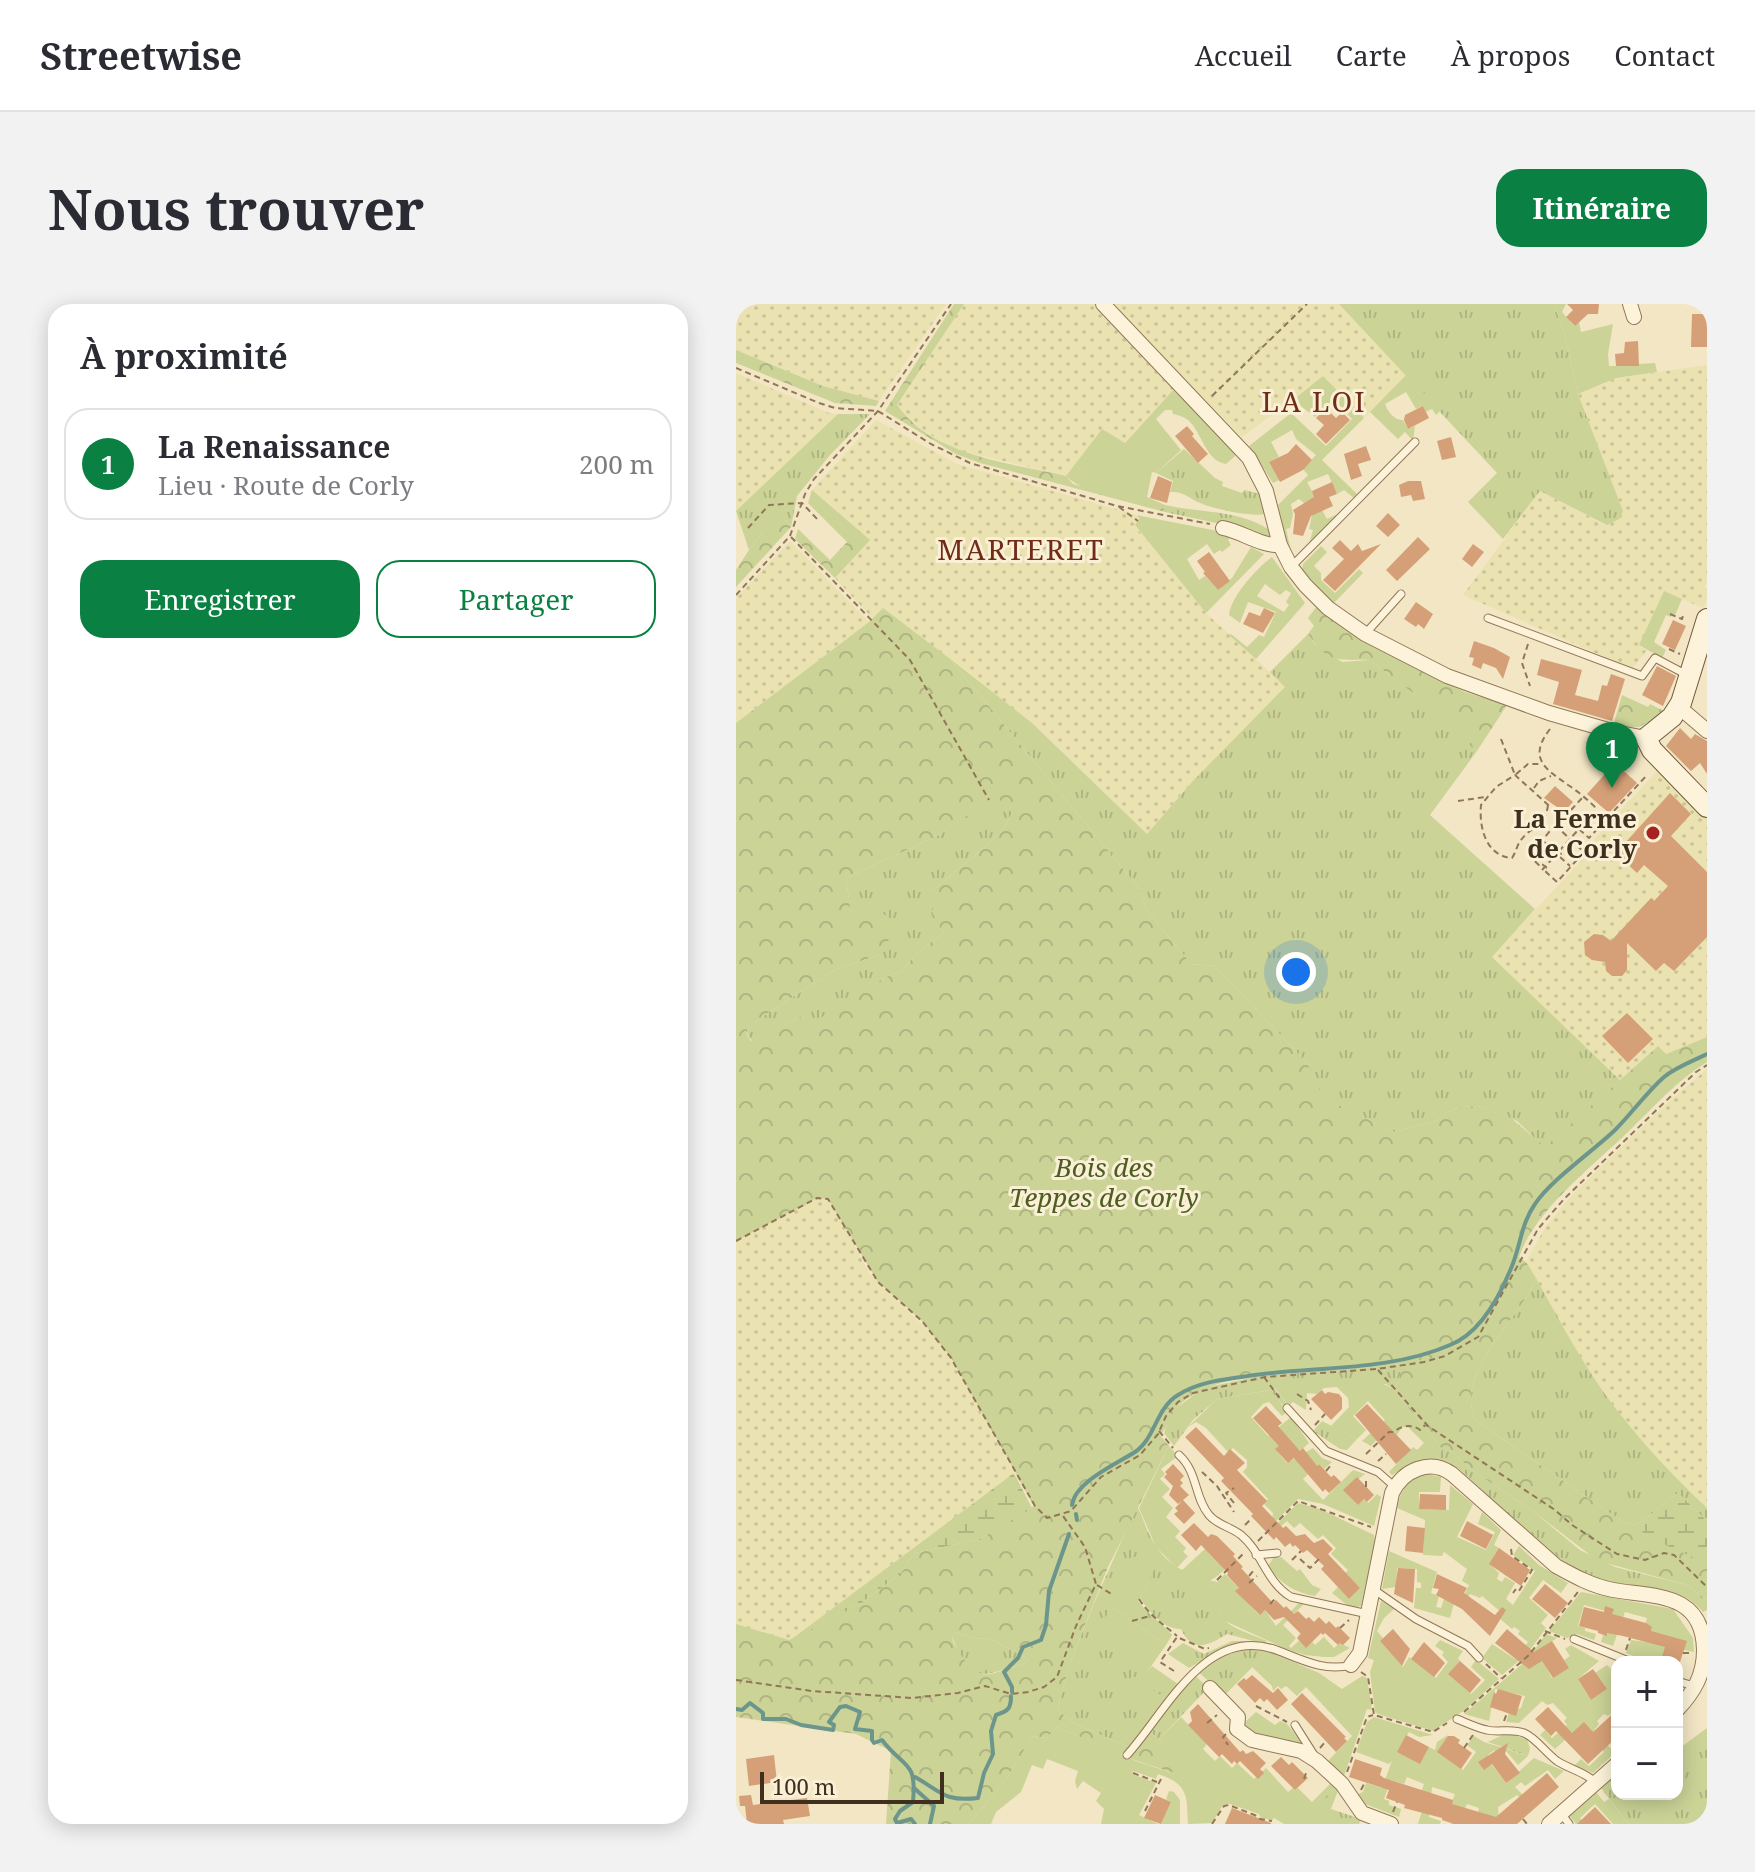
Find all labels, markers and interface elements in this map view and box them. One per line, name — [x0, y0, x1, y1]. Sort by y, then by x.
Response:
text: Streetwise — [40, 29, 242, 81]
text: Accueil — [1195, 36, 1292, 74]
text: Carte — [1336, 36, 1407, 74]
text: À propos — [1451, 36, 1570, 74]
text: Contact — [1614, 36, 1715, 74]
button: Itinéraire — [1496, 169, 1707, 247]
text: Nous trouver — [48, 170, 424, 246]
text: À proximité — [80, 333, 288, 379]
district label: LA LOI — [1262, 382, 1366, 420]
text: La Renaissance — [158, 426, 390, 467]
text: 1 — [101, 446, 115, 482]
text: 200 m — [579, 446, 654, 482]
text: Lieu · Route de Corly — [158, 467, 414, 503]
district label: MARTERET — [937, 530, 1105, 568]
button: Enregistrer — [80, 560, 360, 638]
button: Partager — [376, 560, 656, 638]
pin: 1 — [1586, 722, 1638, 788]
place label: La Ferme de Corly — [1514, 800, 1638, 866]
marker: La Ferme de Corly — [1644, 824, 1662, 842]
your location — [1276, 952, 1316, 992]
park label: Bois des Teppes de Corly — [1009, 1149, 1199, 1215]
map controls — [1611, 1656, 1683, 1800]
button: + — [1611, 1656, 1683, 1728]
button: − — [1611, 1728, 1683, 1800]
scale bar — [760, 1768, 944, 1804]
text: 100 m — [772, 1771, 835, 1801]

